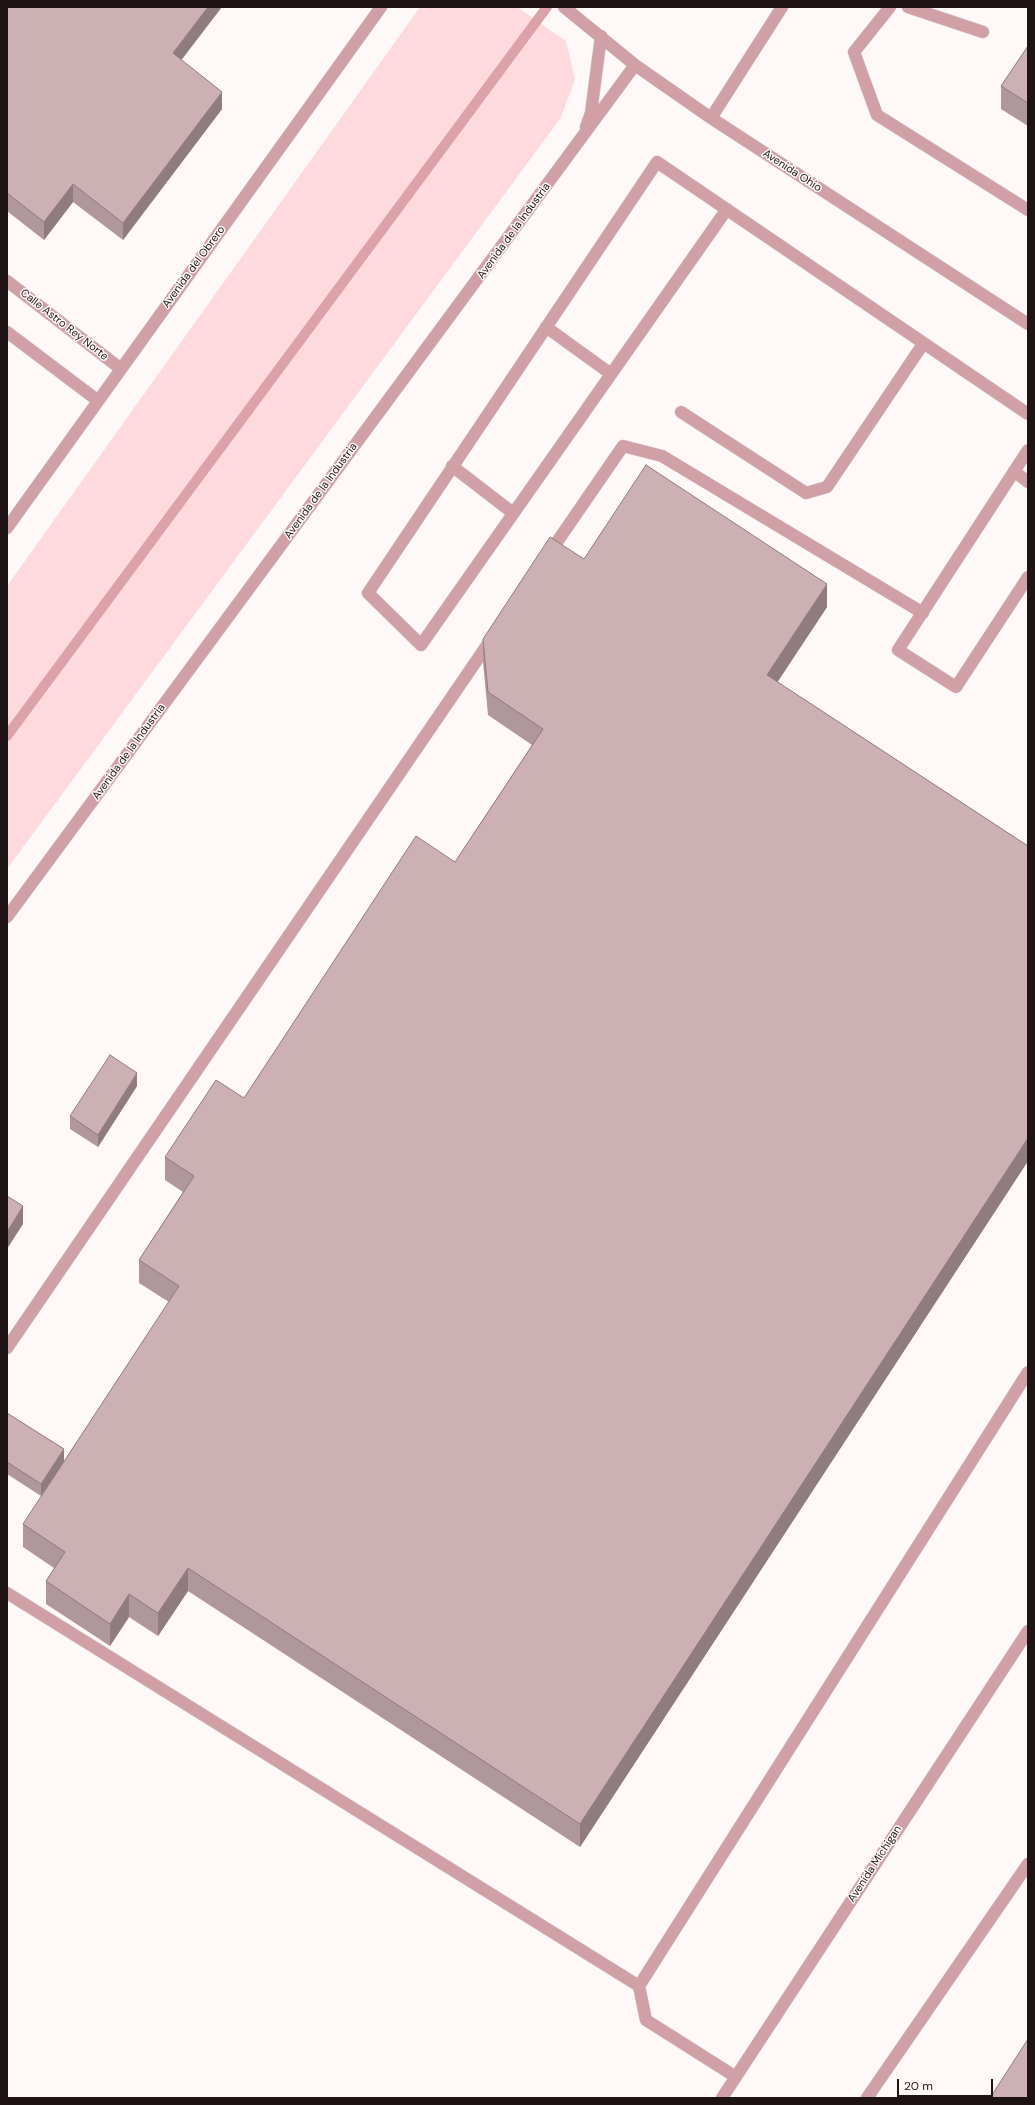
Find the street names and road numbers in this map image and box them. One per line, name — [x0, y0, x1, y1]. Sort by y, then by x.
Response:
street label: Avenida Ohio — [760, 147, 824, 195]
street label: Avenida de la Industria — [475, 181, 553, 281]
street label: Avenida del Obrero — [160, 224, 228, 310]
street label: Calle Astro Rey Norte — [17, 287, 111, 363]
street label: Avenida de la Industria — [282, 441, 360, 541]
street label: Avenida de la Industria — [90, 702, 168, 802]
street label: Avenida Míchigan — [845, 1823, 905, 1905]

